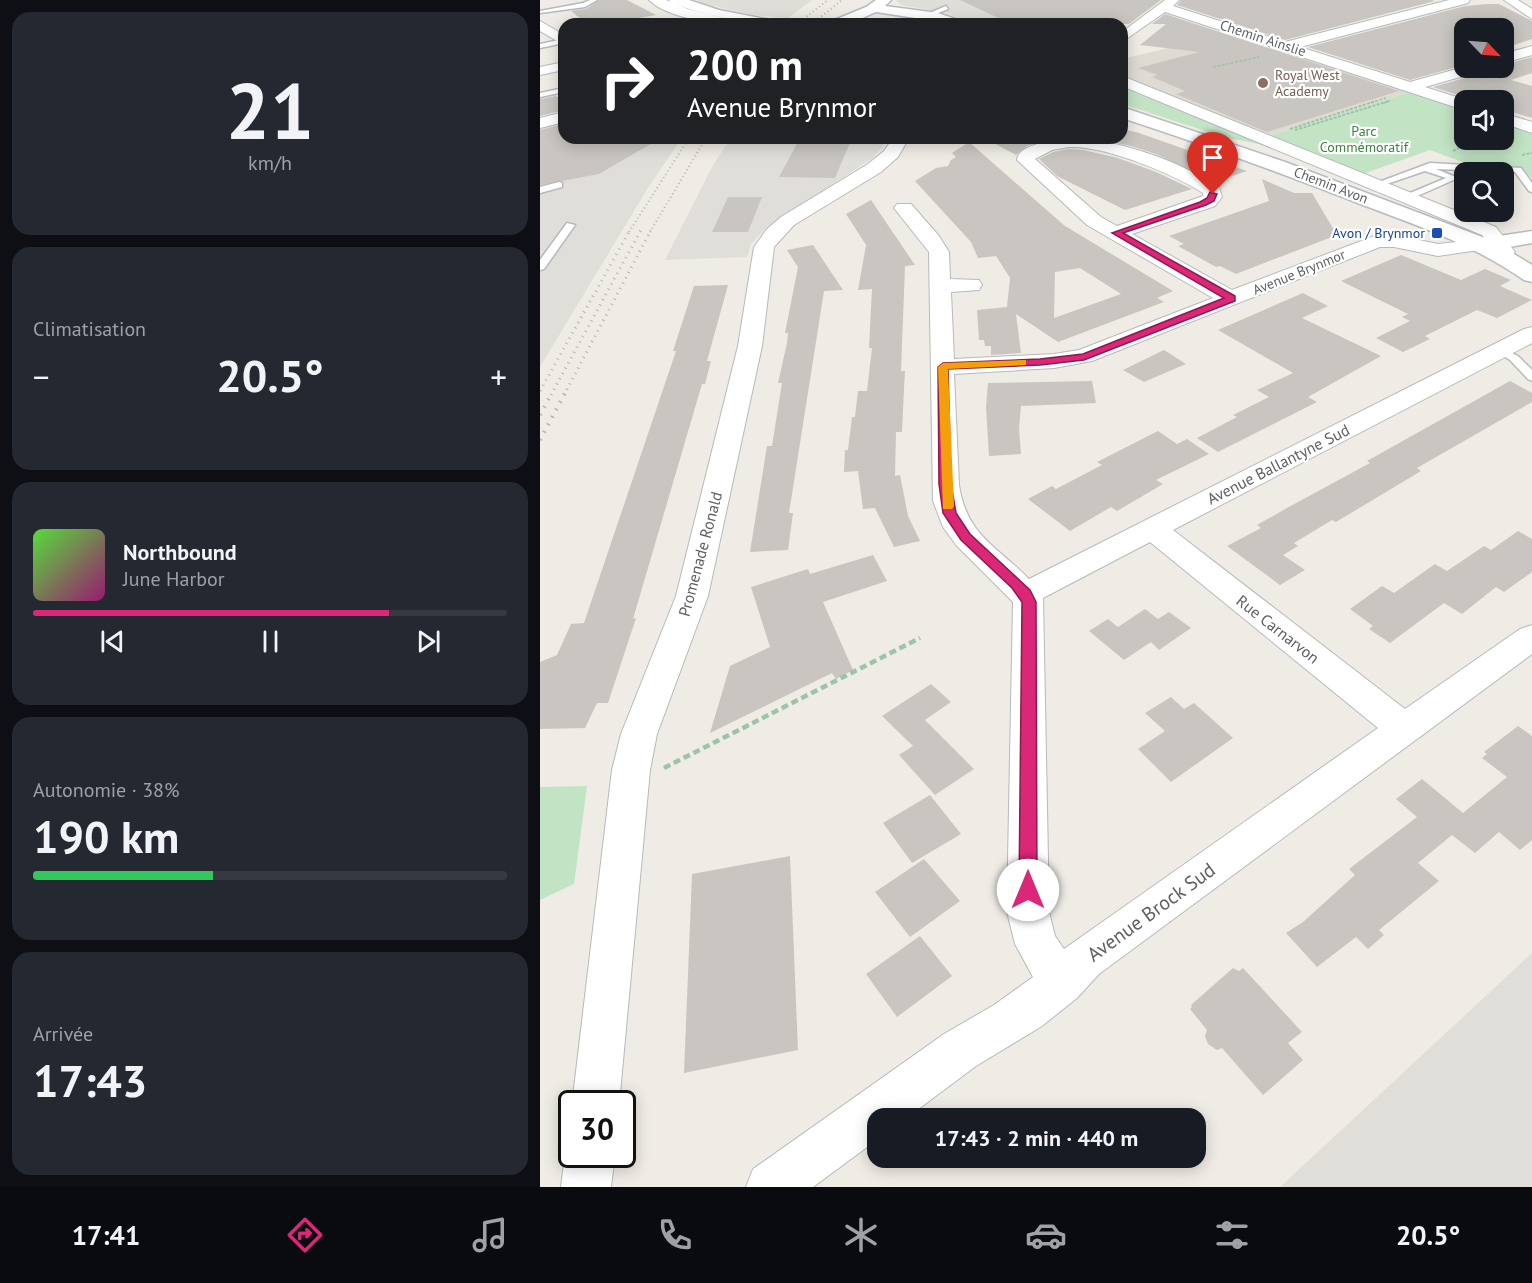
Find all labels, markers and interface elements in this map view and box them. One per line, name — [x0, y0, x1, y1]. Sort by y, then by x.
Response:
street label: Chemin Ainslie — [1218, 16, 1308, 60]
north arrow — [1454, 18, 1514, 78]
map controls — [1454, 18, 1514, 222]
text: 200 m — [687, 37, 803, 92]
icon: right — [588, 42, 666, 120]
text: 21 — [226, 60, 314, 161]
place label: Royal West Academy — [1275, 66, 1340, 100]
marker: Royal West Academy — [1256, 76, 1270, 90]
text: Avenue Brynmor — [687, 90, 876, 124]
button: sound — [1454, 90, 1514, 150]
park label: Parc Commémoratif — [1320, 122, 1409, 156]
pin — [1187, 132, 1238, 194]
icon: arrive — [1196, 141, 1229, 174]
text: km/h — [248, 150, 292, 176]
button: search — [1454, 162, 1514, 222]
street label: Chemin Avon — [1291, 163, 1371, 207]
place label: Avon / Brynmor — [1332, 224, 1425, 242]
marker: Avon / Brynmor — [1430, 226, 1444, 240]
street label: Avenue Brynmor — [1250, 245, 1348, 299]
text: Climatisation — [33, 316, 146, 342]
text: 20.5° — [216, 346, 324, 404]
text: − — [33, 355, 50, 398]
text: + — [490, 355, 507, 398]
street label: Avenue Ballantyne Sud — [1203, 419, 1353, 509]
street label: Promenade Ronald — [674, 489, 726, 619]
text: Northbound — [123, 538, 237, 566]
text: June Harbor — [123, 566, 225, 592]
street label: Rue Carnarvon — [1233, 590, 1323, 668]
icon: previous — [96, 625, 129, 658]
icon: pause — [254, 625, 287, 658]
icon: next — [412, 625, 445, 658]
text: Autonomie · 38% — [33, 777, 179, 803]
text: 190 km — [33, 807, 179, 865]
street label: Avenue Brock Sud — [1082, 857, 1220, 967]
position arrow — [996, 858, 1060, 922]
text: Arrivée — [33, 1021, 93, 1047]
text: 17:43 — [33, 1051, 147, 1109]
speed limit sign: 30 — [558, 1090, 636, 1168]
text: 17:43 · 2 min · 440 m — [935, 1124, 1138, 1152]
icon: directions — [284, 1214, 326, 1256]
icon: music — [469, 1214, 511, 1256]
icon: phone — [654, 1214, 696, 1256]
icon: climate — [840, 1214, 882, 1256]
icon: car — [1025, 1214, 1067, 1256]
icon: filters — [1211, 1214, 1253, 1256]
text: 17:41 — [72, 1218, 140, 1252]
text: 20.5° — [1396, 1218, 1460, 1252]

